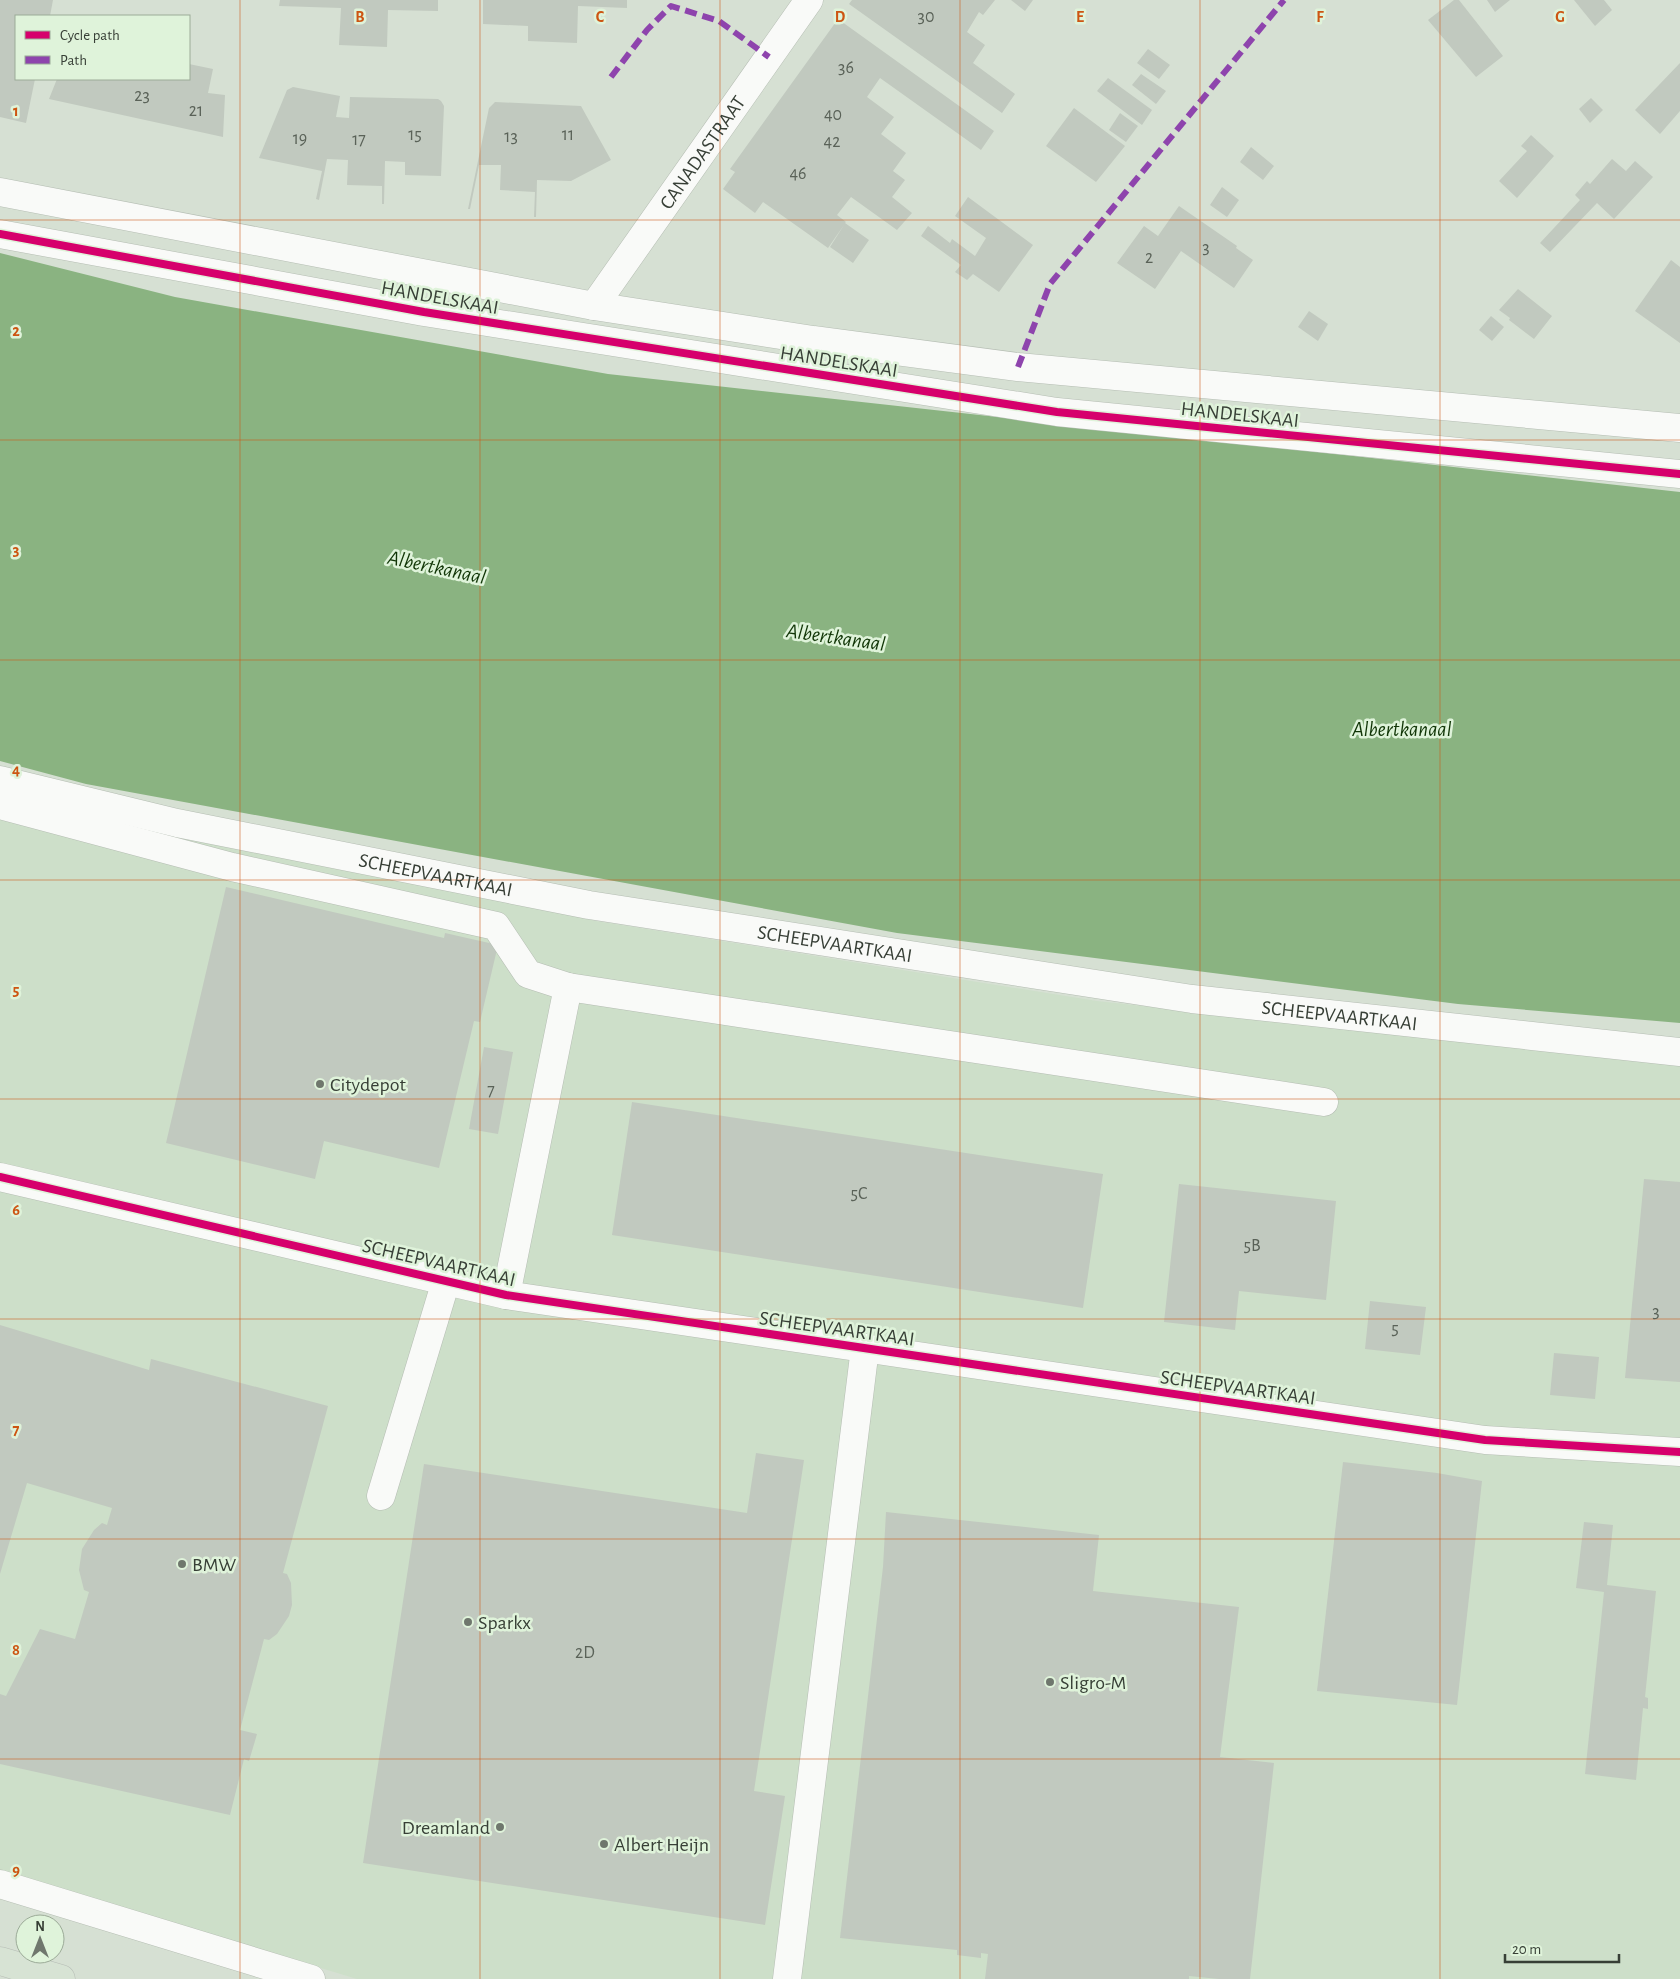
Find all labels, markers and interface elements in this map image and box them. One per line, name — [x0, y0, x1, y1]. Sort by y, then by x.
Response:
house number: 30 — [918, 8, 934, 26]
text: B — [355, 9, 365, 25]
text: C — [596, 9, 605, 25]
text: D — [835, 9, 846, 25]
text: E — [1076, 9, 1084, 25]
text: F — [1316, 9, 1324, 25]
text: G — [1555, 9, 1565, 25]
legend — [15, 15, 190, 80]
text: Cycle path — [60, 28, 120, 43]
text: Path — [60, 53, 87, 68]
house number: 36 — [838, 59, 854, 77]
house number: 23 — [134, 87, 150, 105]
street label: CANADASTRAAT — [656, 92, 750, 213]
house number: 21 — [189, 102, 203, 120]
text: 1 — [13, 103, 19, 119]
house number: 40 — [824, 106, 842, 124]
house number: 15 — [408, 126, 422, 144]
house number: 11 — [562, 126, 574, 144]
house number: 13 — [504, 128, 518, 146]
house number: 19 — [293, 130, 307, 148]
house number: 17 — [352, 131, 366, 149]
house number: 42 — [824, 133, 840, 151]
house number: 46 — [789, 165, 807, 183]
house number: 3 — [1202, 239, 1210, 257]
house number: 2 — [1145, 249, 1153, 267]
street label: HANDELSKAAI — [380, 278, 500, 318]
text: 2 — [12, 323, 20, 339]
street label: HANDELSKAAI — [779, 343, 899, 381]
street label: HANDELSKAAI — [1180, 399, 1300, 431]
text: 3 — [13, 542, 20, 558]
water label: Albertkanaal — [385, 547, 488, 588]
water label: Albertkanaal — [784, 620, 887, 655]
water label: Albertkanaal — [1351, 719, 1452, 740]
text: 4 — [12, 762, 20, 778]
street label: SCHEEPVAARTKAAI — [357, 850, 514, 901]
street label: SCHEEPVAARTKAAI — [756, 922, 914, 966]
text: 5 — [13, 982, 20, 998]
street label: SCHEEPVAARTKAAI — [1261, 998, 1418, 1034]
place label: Citydepot — [330, 1075, 406, 1095]
marker: Citydepot — [314, 1078, 326, 1090]
house number: 7 — [487, 1082, 495, 1100]
house number: 5C — [851, 1185, 867, 1203]
text: 6 — [12, 1202, 20, 1218]
street label: SCHEEPVAARTKAAI — [360, 1236, 517, 1290]
house number: 5B — [1243, 1237, 1261, 1255]
house number: 3 — [1652, 1303, 1660, 1321]
street label: SCHEEPVAARTKAAI — [758, 1308, 916, 1350]
house number: 5 — [1391, 1320, 1399, 1338]
street label: SCHEEPVAARTKAAI — [1159, 1367, 1317, 1409]
text: 7 — [13, 1422, 20, 1438]
place label: BMW — [192, 1555, 236, 1575]
marker: BMW — [176, 1558, 188, 1570]
place label: Sparkx — [478, 1613, 531, 1633]
marker: Sparkx — [462, 1616, 474, 1628]
text: 8 — [12, 1642, 20, 1658]
house number: 2D — [575, 1644, 595, 1662]
place label: Sligro-M — [1060, 1673, 1126, 1693]
marker: Sligro-M — [1044, 1676, 1056, 1688]
place label: Dreamland — [402, 1818, 490, 1838]
marker: Dreamland — [494, 1821, 506, 1833]
place label: Albert Heijn — [614, 1835, 709, 1855]
marker: Albert Heijn — [598, 1838, 610, 1850]
text: 9 — [12, 1862, 20, 1878]
north arrow — [15, 1914, 65, 1964]
text: N — [35, 1920, 45, 1934]
scale bar — [1505, 1932, 1619, 1964]
text: 20 m — [1512, 1942, 1541, 1957]

